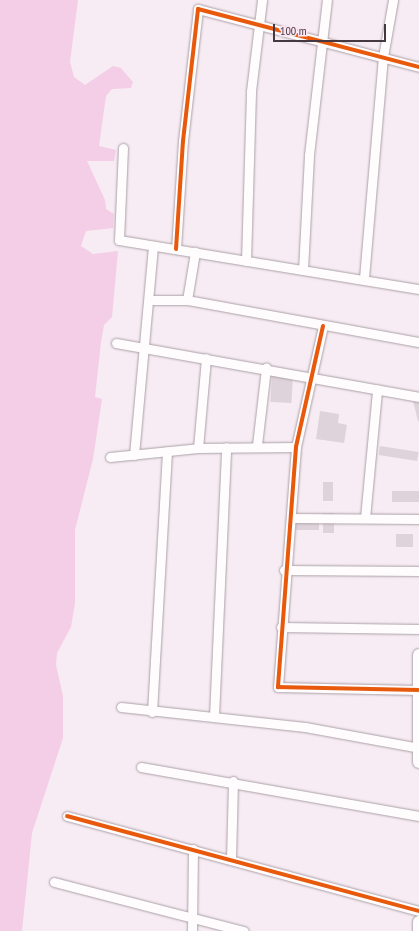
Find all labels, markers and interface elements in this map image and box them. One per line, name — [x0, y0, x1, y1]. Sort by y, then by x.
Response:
scale bar — [275, 16, 388, 42]
text: 100 m — [280, 23, 307, 38]

